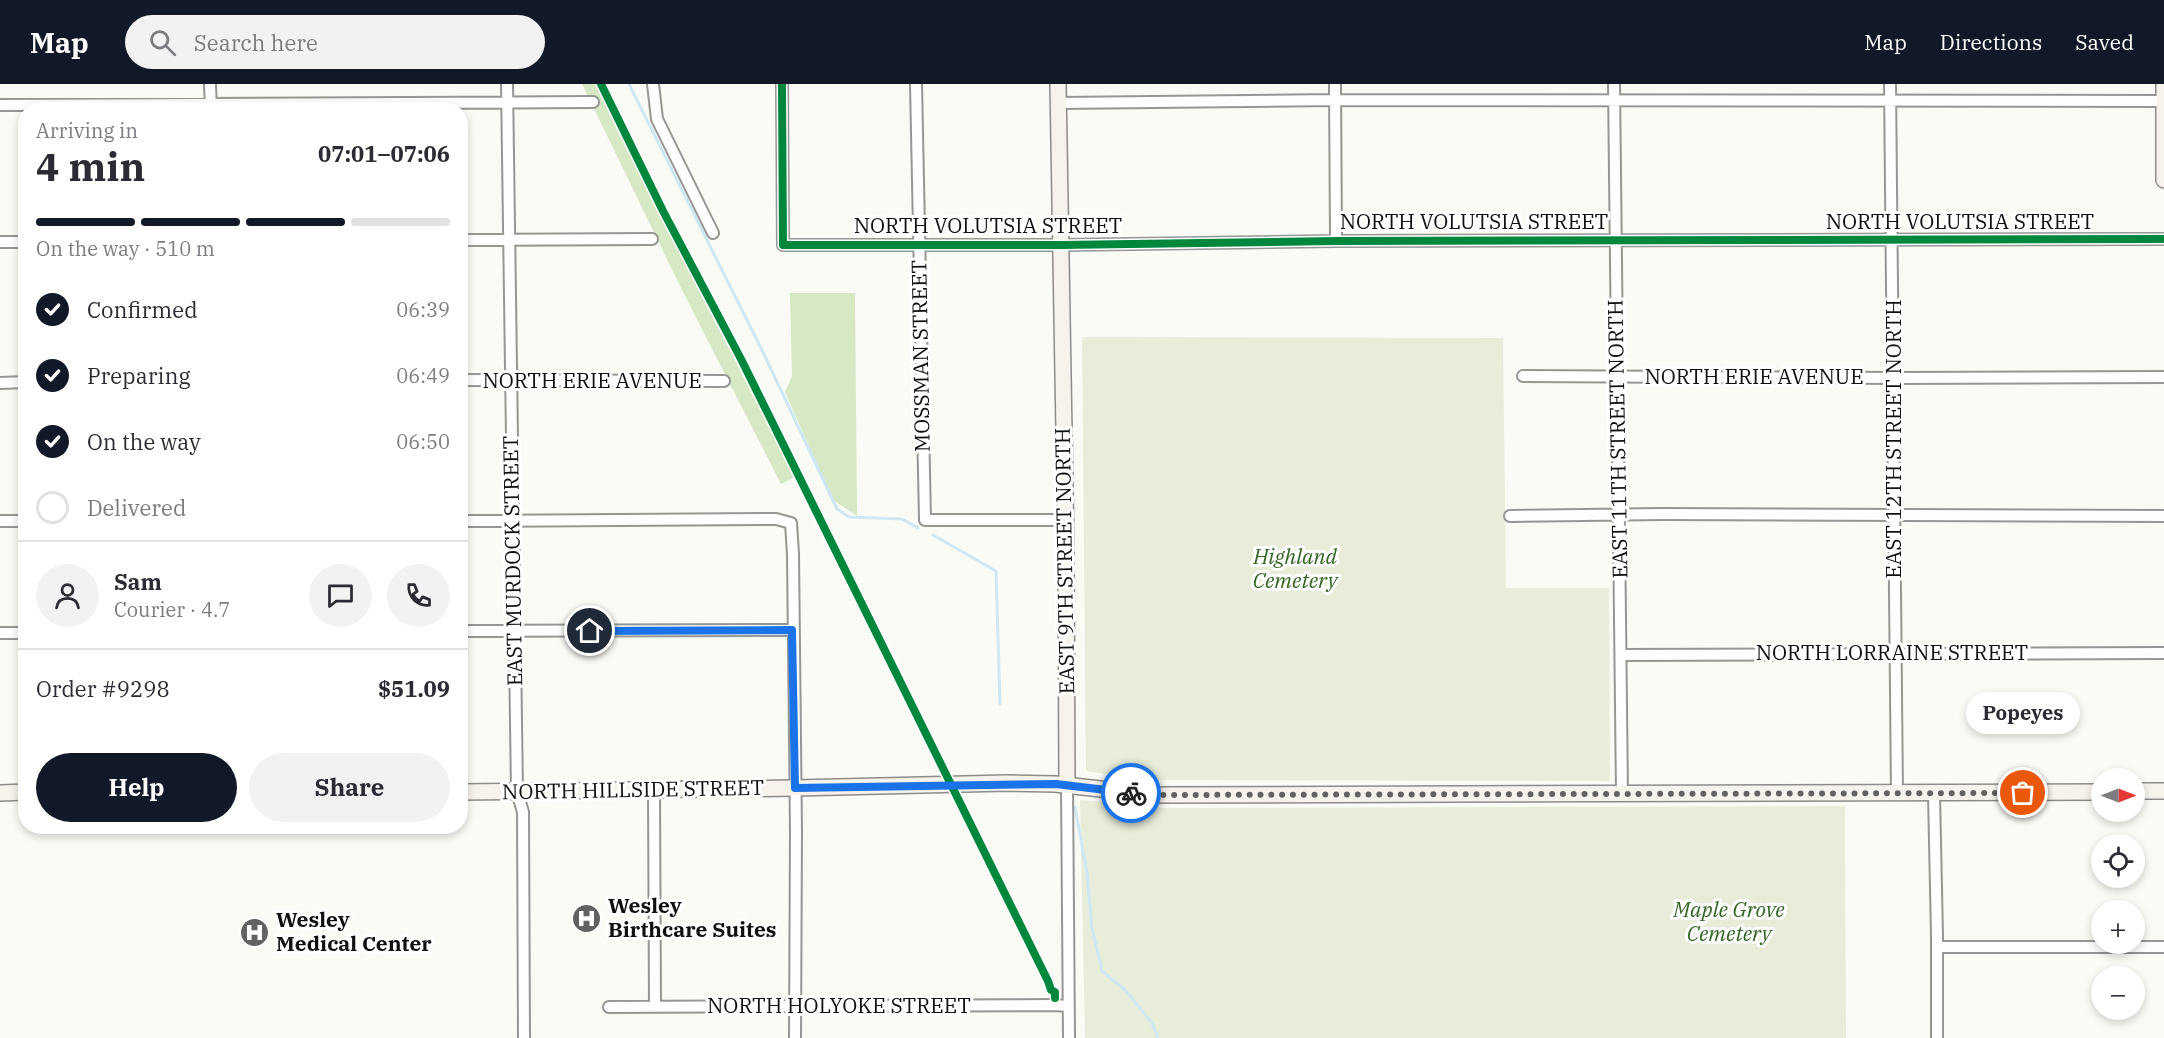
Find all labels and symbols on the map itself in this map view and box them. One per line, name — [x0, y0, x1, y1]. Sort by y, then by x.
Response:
street label: NORTH VOLUTSIA STREET — [1340, 207, 1608, 235]
street label: NORTH VOLUTSIA STREET — [1826, 207, 2094, 235]
street label: NORTH VOLUTSIA STREET — [854, 211, 1122, 239]
street label: MOSSMAN STREET — [904, 260, 936, 452]
street label: EAST 11TH STREET NORTH — [1601, 299, 1633, 579]
street label: EAST 12TH STREET NORTH — [1879, 299, 1907, 579]
street label: NORTH ERIE AVENUE — [1644, 362, 1864, 390]
street label: NORTH ERIE AVENUE — [482, 366, 702, 394]
street label: EAST 9TH STREET NORTH — [1048, 427, 1080, 695]
street label: EAST MURDOCK STREET — [496, 436, 528, 686]
park label: Highland Cemetery — [1252, 542, 1340, 594]
pin — [564, 605, 615, 656]
street label: NORTH LORRAINE STREET — [1756, 638, 2028, 666]
callout: Popeyes — [1966, 691, 2080, 733]
courier — [1101, 763, 1161, 823]
pin — [1997, 767, 2048, 818]
north arrow — [2091, 768, 2145, 822]
street label: NORTH HILLSIDE STREET — [502, 773, 764, 805]
place label: Wesley Birthcare Suites — [608, 891, 776, 943]
park label: Maple Grove Cemetery — [1672, 895, 1785, 947]
hospital icon: Wesley Birthcare Suites — [571, 902, 603, 934]
place label: Wesley Medical Center — [276, 905, 432, 957]
hospital icon: Wesley Medical Center — [239, 916, 271, 948]
street label: NORTH HOLYOKE STREET — [707, 991, 971, 1019]

